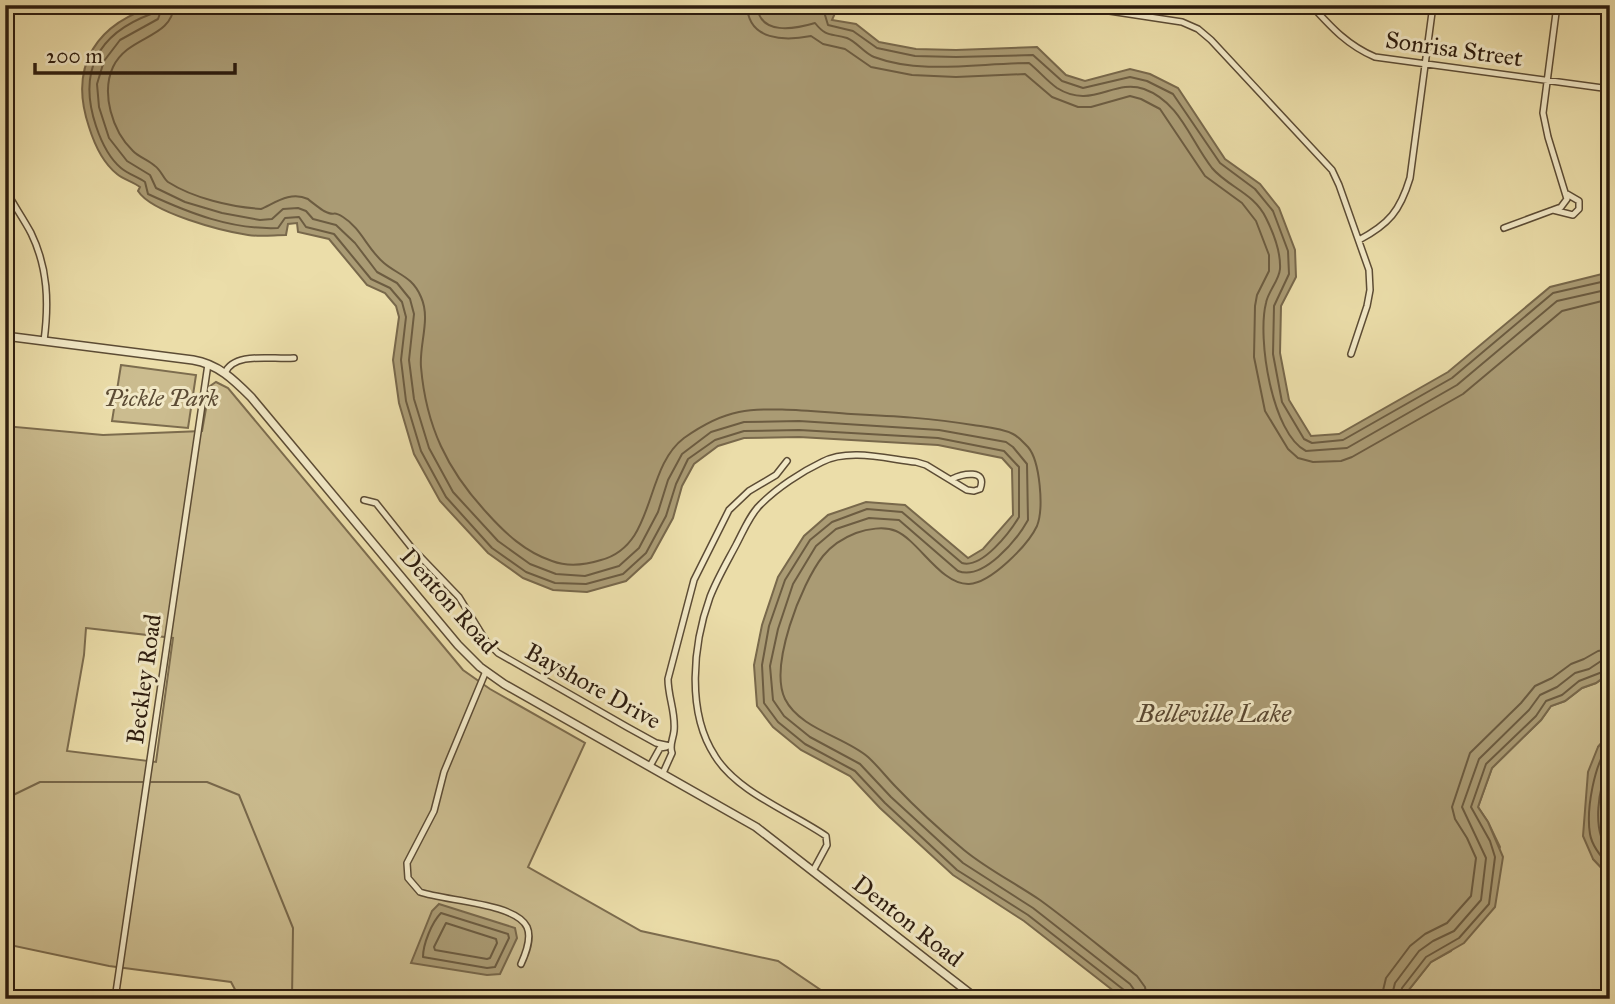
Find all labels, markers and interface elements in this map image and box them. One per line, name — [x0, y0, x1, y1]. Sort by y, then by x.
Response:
street label: Sonrisa Street — [1383, 25, 1525, 74]
scale bar — [35, 32, 234, 76]
text: 200 m — [46, 43, 103, 69]
park label: Pickle Park — [103, 383, 219, 413]
street label: Denton Road — [394, 542, 504, 660]
street label: Beckley Road — [120, 612, 168, 746]
street label: Bayshore Drive — [520, 636, 666, 736]
water label: Belleville Lake — [1136, 697, 1292, 729]
street label: Denton Road — [847, 869, 969, 973]

